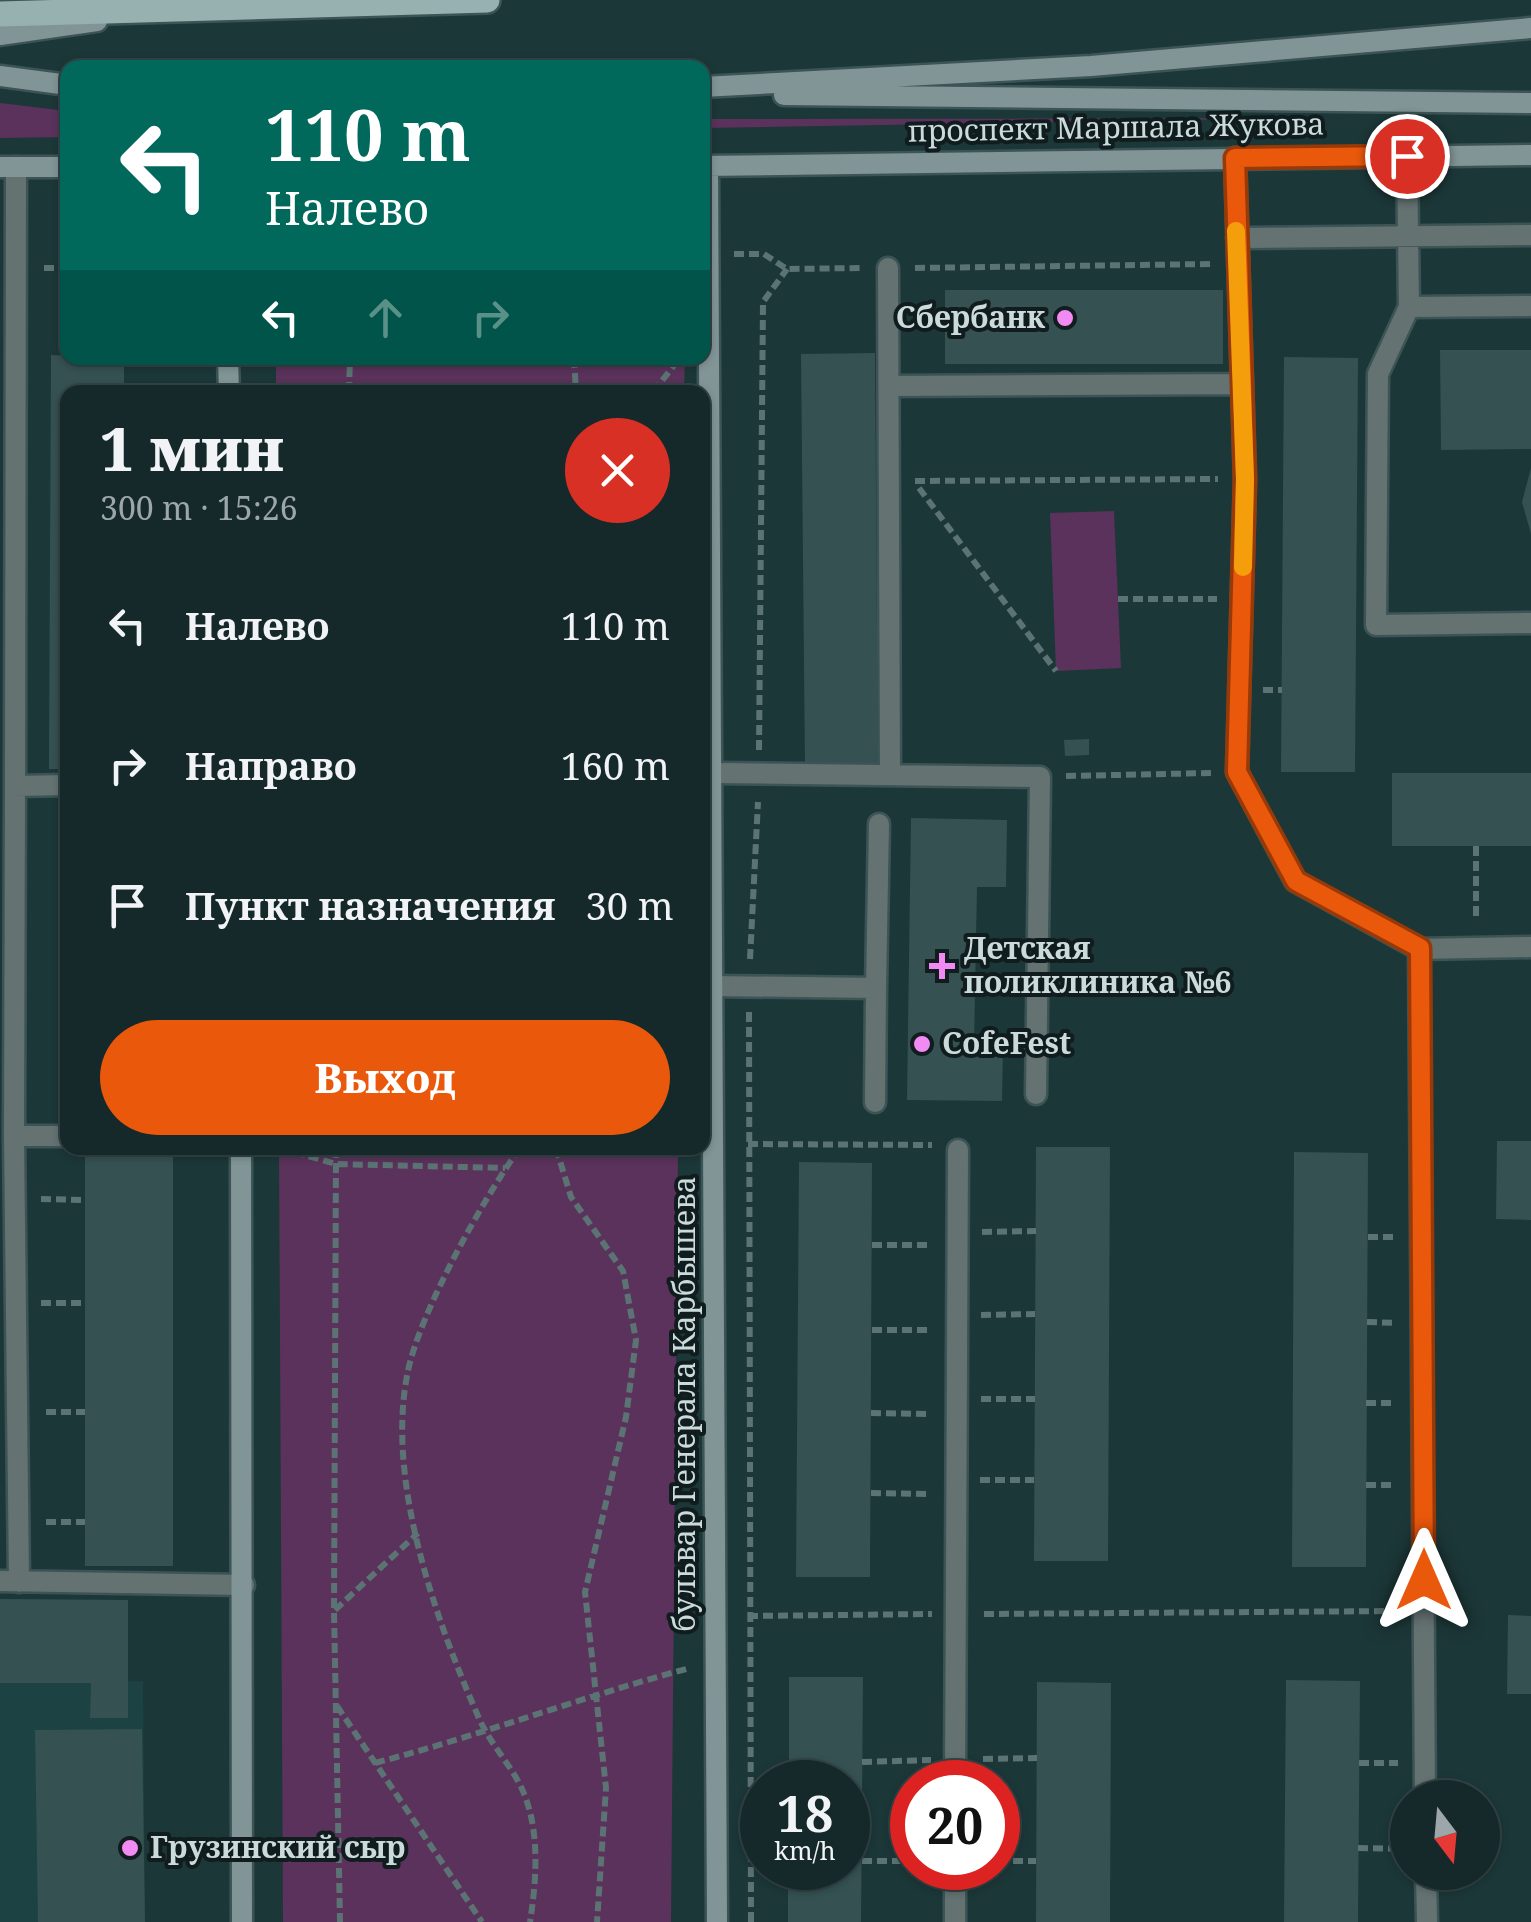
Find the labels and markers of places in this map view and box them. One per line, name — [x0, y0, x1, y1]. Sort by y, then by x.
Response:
pin — [1365, 114, 1450, 199]
place label: Сбербанк — [896, 296, 1045, 337]
marker: Сбербанк — [1054, 307, 1076, 329]
place label: Детская поликлиника №6 — [964, 927, 1231, 1002]
marker: Детская поликлиника №6 — [929, 953, 955, 979]
place label: CofeFest — [942, 1022, 1071, 1063]
marker: CofeFest — [911, 1033, 933, 1055]
place label: Грузинский сыр — [150, 1826, 405, 1867]
marker: Грузинский сыр — [119, 1837, 141, 1859]

